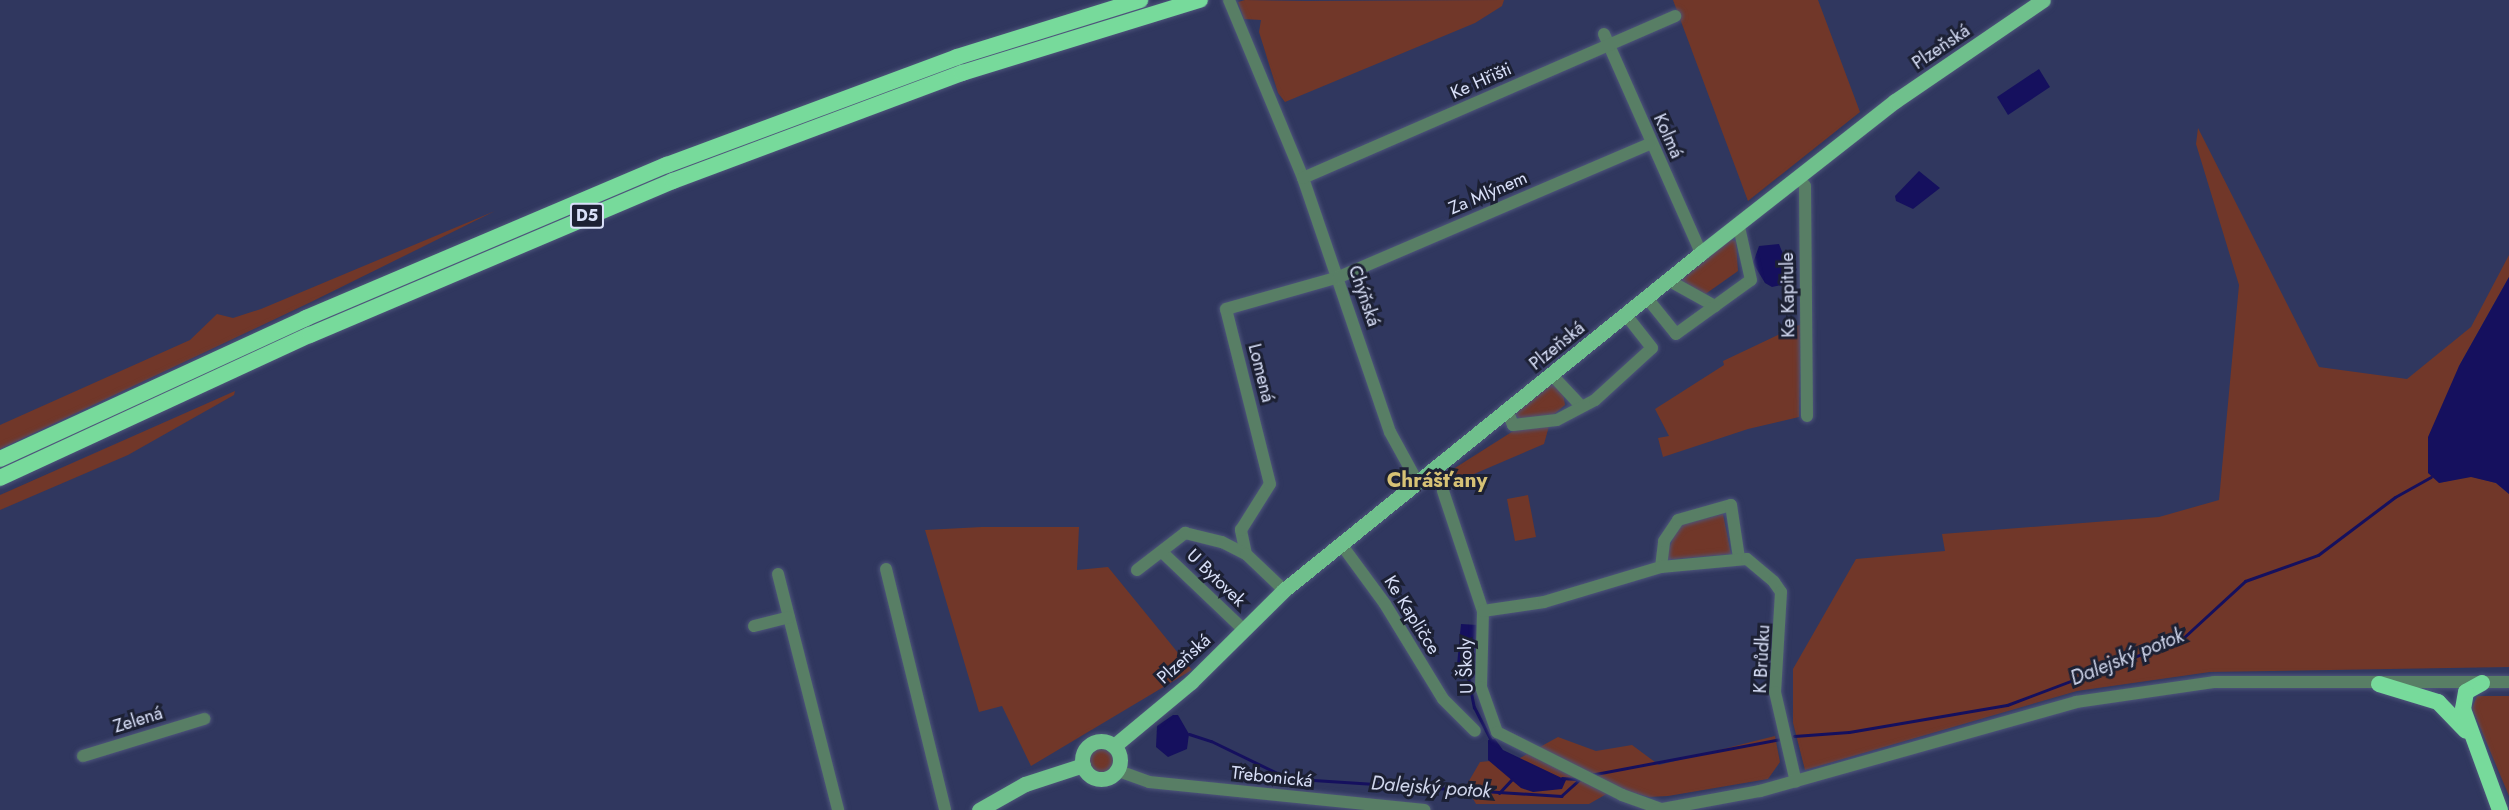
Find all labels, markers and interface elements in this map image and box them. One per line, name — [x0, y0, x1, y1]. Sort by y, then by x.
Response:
street label: Plzeňská — [1908, 20, 1974, 74]
street label: Ke Hřišti — [1447, 58, 1515, 104]
street label: Kolmá — [1649, 110, 1687, 162]
street label: Za Mlýnem — [1445, 167, 1531, 219]
road number: D5 — [569, 203, 605, 229]
street label: Ke Kapitule — [1776, 252, 1800, 338]
street label: Chýňská — [1344, 263, 1384, 329]
street label: Plzeňská — [1525, 317, 1589, 375]
street label: Lomená — [1243, 342, 1279, 404]
district label: Chrášťany — [1387, 467, 1487, 493]
street label: U Bytovek — [1182, 545, 1250, 611]
street label: Ke Kapličce — [1379, 572, 1445, 658]
water label: Dalejský potok — [2067, 623, 2187, 691]
street label: K Brůdku — [1749, 624, 1775, 694]
street label: Plzeňská — [1153, 629, 1215, 689]
street label: U Školy — [1454, 638, 1478, 694]
street label: Zelená — [111, 702, 165, 738]
street label: Třebonická — [1230, 762, 1314, 792]
water label: Dalejský potok — [1370, 771, 1492, 803]

